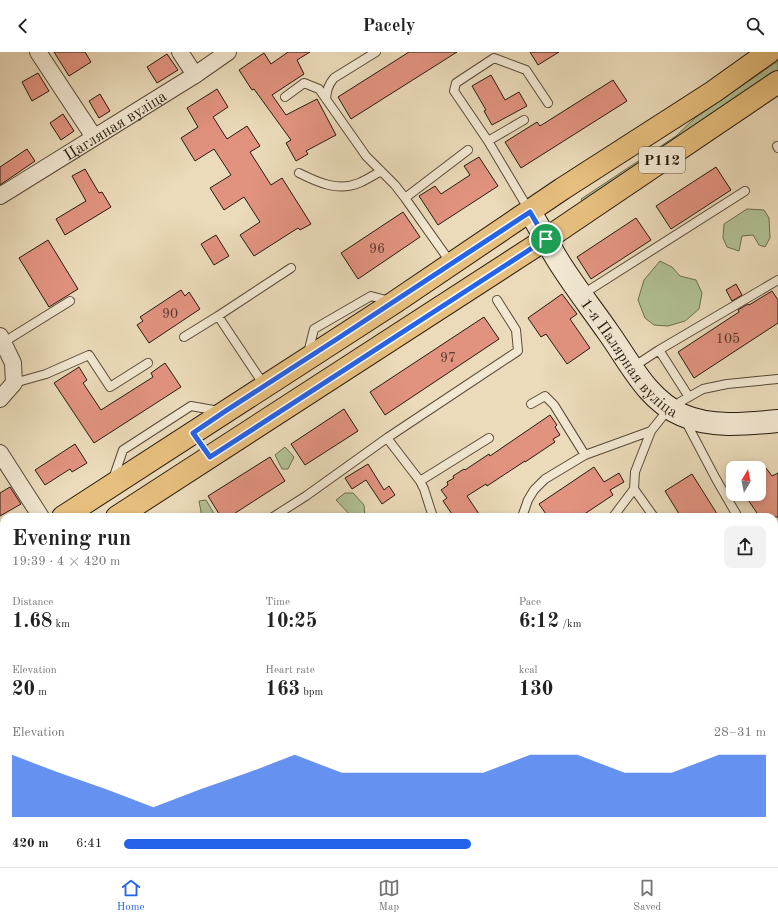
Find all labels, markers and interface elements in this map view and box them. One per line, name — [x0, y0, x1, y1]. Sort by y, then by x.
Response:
icon: back — [12, 15, 34, 37]
icon: search — [744, 15, 766, 37]
text: Pacely — [363, 17, 415, 35]
street label: Цагляная вуліца — [62, 89, 170, 164]
road number: Р112 — [639, 147, 685, 173]
pin — [529, 222, 563, 256]
icon: arrive — [535, 228, 557, 250]
house number: 96 — [369, 242, 385, 256]
street label: 1-я Палярная вуліца — [577, 296, 680, 421]
house number: 90 — [162, 307, 178, 321]
house number: 105 — [716, 332, 740, 346]
house number: 97 — [440, 351, 456, 365]
north arrow — [726, 461, 766, 501]
map controls — [726, 461, 766, 501]
button: share — [724, 526, 766, 568]
text: Evening run — [12, 528, 131, 550]
text: 19:39 · 4 × 420 m — [12, 555, 120, 568]
text: Distance — [12, 597, 53, 608]
text: Time — [265, 597, 290, 608]
text: Pace — [519, 597, 541, 608]
text: 1.68 — [12, 612, 52, 632]
text: 10:25 — [265, 612, 317, 632]
text: 6:12 — [519, 612, 559, 632]
text: km — [52, 619, 70, 630]
text: /km — [559, 619, 582, 630]
text: Elevation — [12, 665, 57, 676]
text: Heart rate — [265, 665, 315, 676]
text: kcal — [519, 665, 538, 676]
text: 20 — [12, 680, 35, 700]
text: 163 — [265, 680, 300, 700]
text: 130 — [519, 680, 553, 700]
text: m — [35, 687, 47, 698]
text: bpm — [300, 687, 323, 698]
text: Elevation — [12, 726, 65, 739]
text: 28–31 m — [714, 726, 766, 739]
text: 420 m — [12, 837, 49, 850]
text: 6:41 — [76, 837, 102, 850]
tab: Home — [117, 877, 145, 915]
tab: Map — [378, 877, 400, 915]
tab: Saved — [633, 877, 661, 915]

